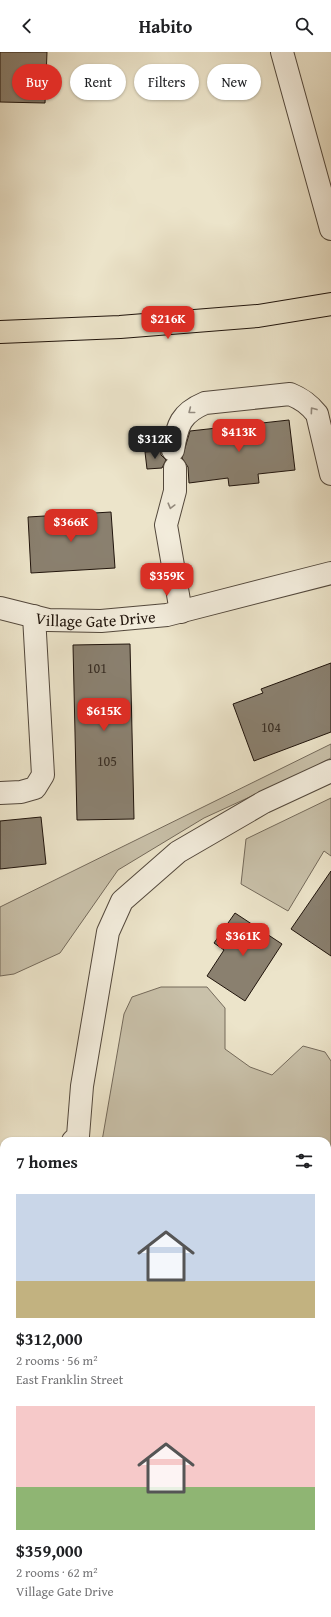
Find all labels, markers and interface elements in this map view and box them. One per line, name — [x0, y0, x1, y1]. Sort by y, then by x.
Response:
text: Habito — [139, 13, 192, 40]
icon: back — [16, 15, 38, 37]
icon: search — [293, 15, 315, 37]
chip: Buy — [12, 64, 62, 100]
chip: Rent — [70, 64, 126, 100]
chip: Filters — [134, 64, 199, 100]
chip: New — [207, 64, 261, 100]
pin: $216K — [140, 306, 196, 340]
text: $216K — [150, 309, 186, 328]
one-way arrow — [189, 406, 196, 413]
one-way arrow — [310, 407, 318, 414]
pin: $413K — [211, 419, 267, 453]
text: $413K — [221, 422, 257, 441]
pin: $312K — [127, 426, 183, 460]
text: $312K — [137, 429, 173, 448]
one-way arrow — [168, 503, 176, 509]
pin: $366K — [43, 509, 99, 543]
text: $366K — [53, 512, 89, 531]
pin: $359K — [139, 563, 195, 597]
text: $359K — [149, 566, 185, 585]
street label: Village Gate Drive — [33, 604, 156, 633]
house number: 101 — [87, 658, 107, 678]
pin: $615K — [76, 698, 132, 732]
text: $615K — [86, 701, 122, 720]
house number: 104 — [261, 717, 281, 737]
house number: 105 — [97, 751, 117, 771]
pin: $361K — [215, 923, 271, 957]
text: $361K — [225, 926, 261, 945]
text: 7 homes — [16, 1149, 78, 1174]
icon: filters — [293, 1150, 315, 1172]
icon: home — [130, 1220, 202, 1292]
text: $312,000 — [16, 1326, 82, 1351]
text: 2 rooms · 56 m² — [16, 1351, 98, 1370]
text: East Franklin Street — [16, 1370, 123, 1389]
icon: home — [130, 1432, 202, 1504]
text: $359,000 — [16, 1538, 82, 1563]
text: 2 rooms · 62 m² — [16, 1563, 98, 1582]
text: Village Gate Drive — [16, 1582, 114, 1601]

